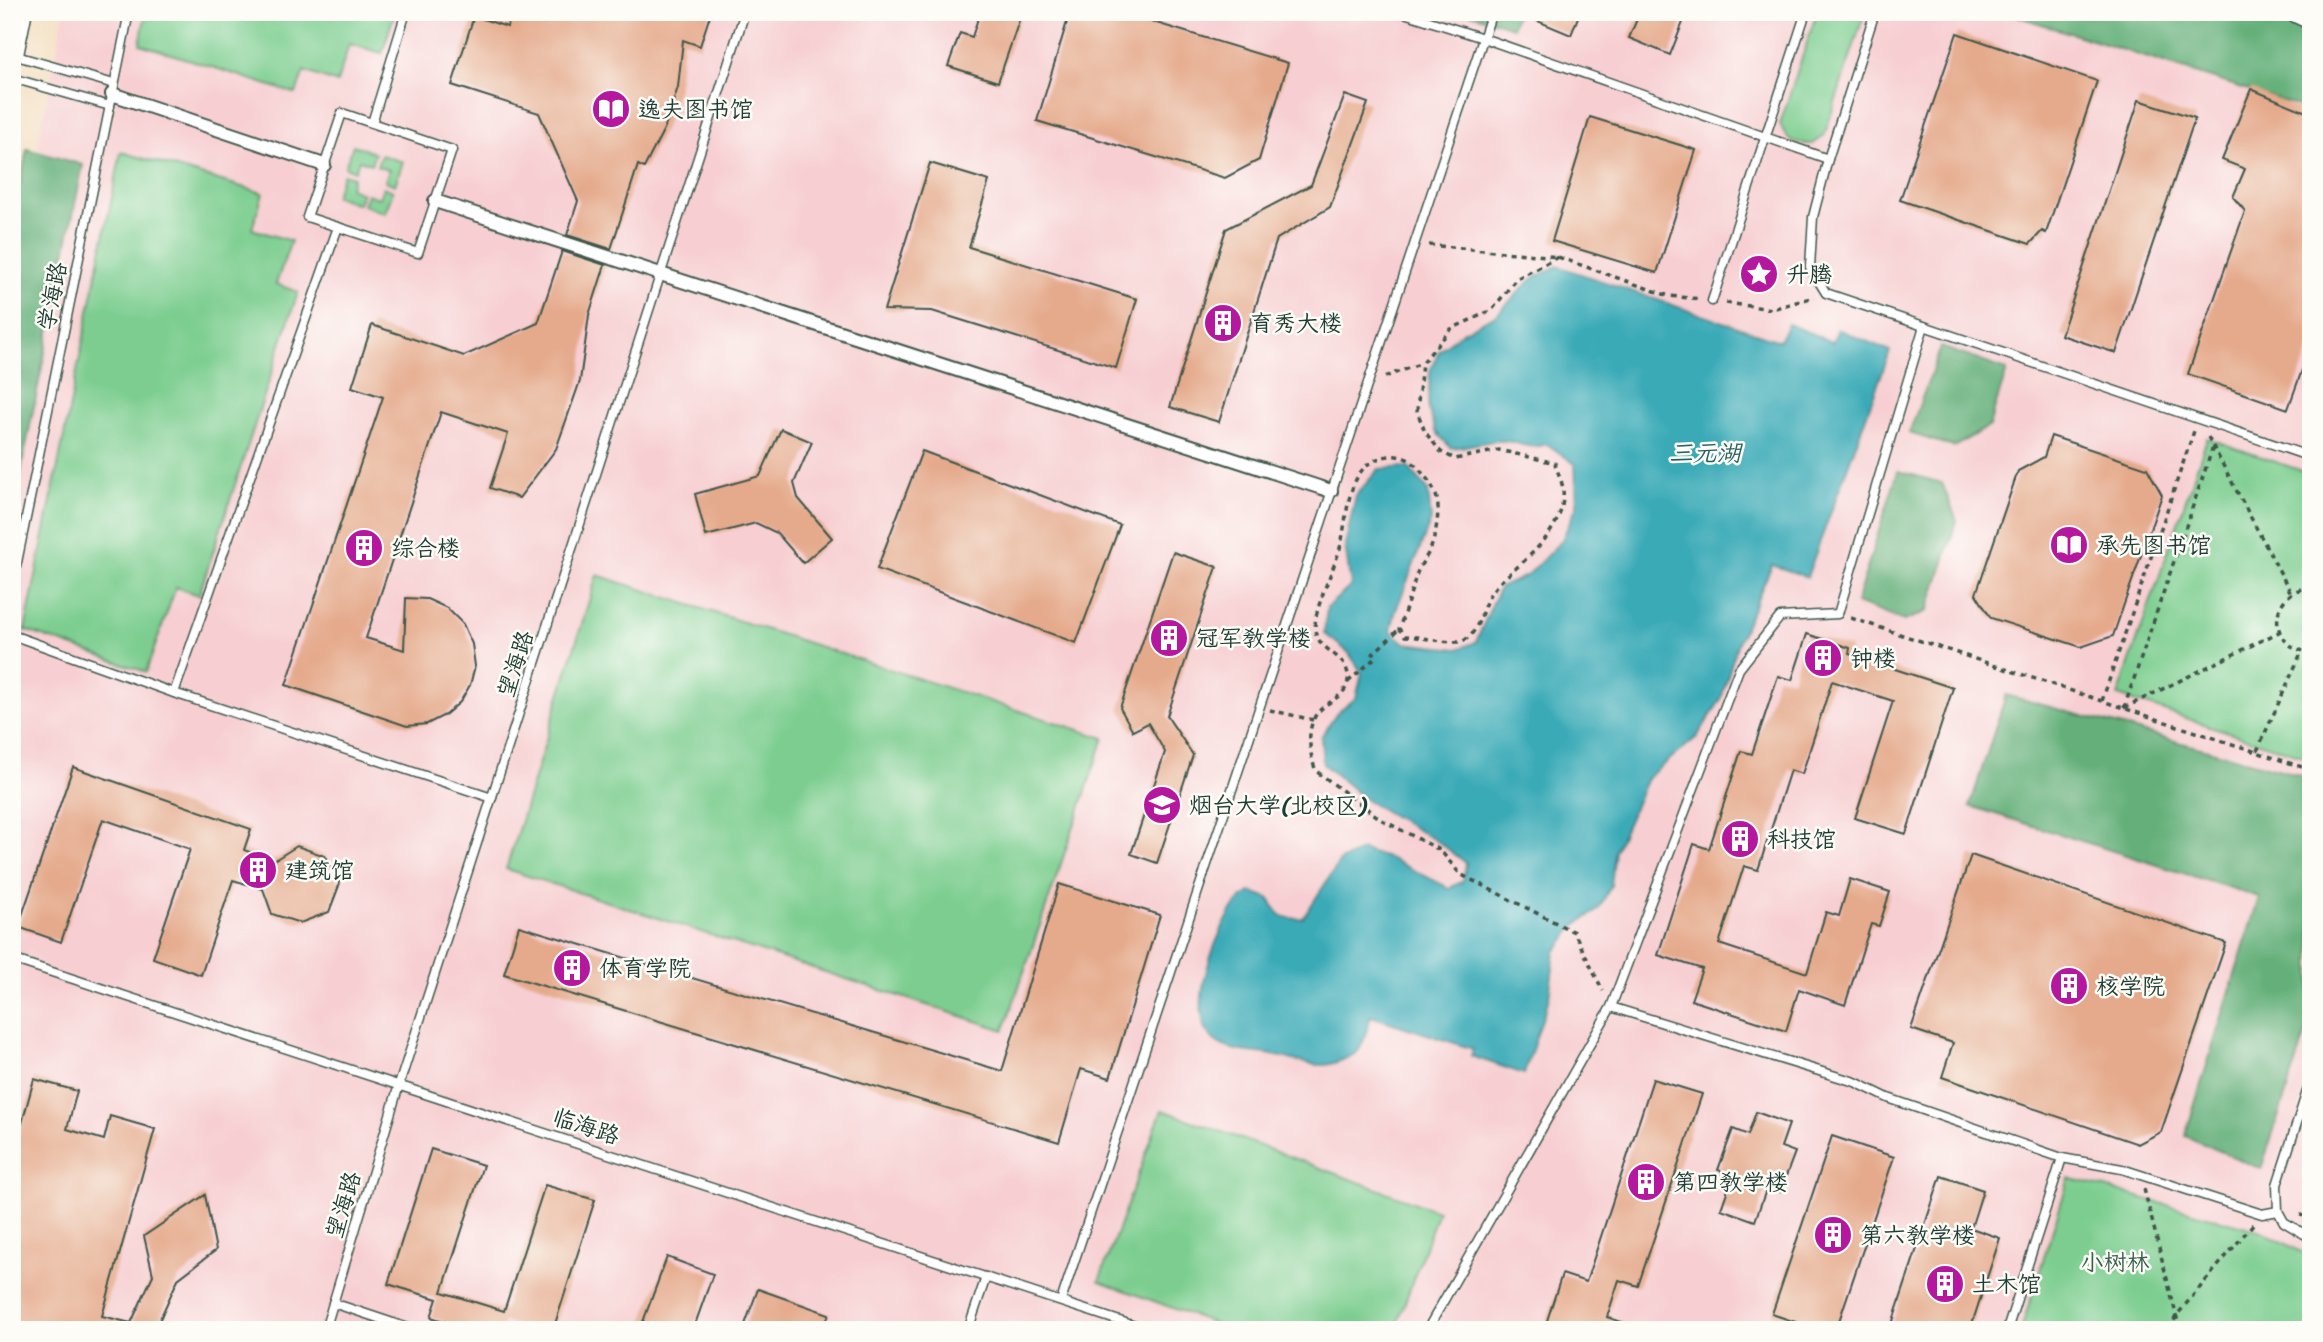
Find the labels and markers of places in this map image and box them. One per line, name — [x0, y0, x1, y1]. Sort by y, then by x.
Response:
library icon: 逸夫图书馆 — [590, 88, 632, 130]
place label: 逸夫图书馆 — [638, 89, 753, 130]
place icon: 升腾 — [1738, 253, 1780, 295]
place label: 升腾 — [1786, 254, 1832, 295]
building icon: 育秀大楼 — [1202, 302, 1244, 344]
place label: 育秀大楼 — [1250, 303, 1342, 344]
library icon: 承先图书馆 — [2048, 524, 2090, 566]
place label: 承先图书馆 — [2096, 525, 2211, 566]
building icon: 综合楼 — [343, 527, 385, 569]
place label: 综合楼 — [391, 528, 460, 569]
building icon: 冠军教学楼 — [1148, 617, 1190, 659]
place label: 冠军教学楼 — [1196, 618, 1311, 659]
building icon: 钟楼 — [1802, 637, 1844, 679]
place label: 钟楼 — [1850, 638, 1896, 679]
school or university icon: 烟台大学(北校区) — [1141, 784, 1183, 826]
place label: 烟台大学(北校区) — [1189, 785, 1368, 826]
building icon: 科技馆 — [1719, 818, 1761, 860]
place label: 科技馆 — [1767, 819, 1836, 860]
building icon: 建筑馆 — [237, 849, 279, 891]
place label: 建筑馆 — [285, 850, 354, 891]
building icon: 体育学院 — [551, 947, 593, 989]
place label: 体育学院 — [599, 948, 691, 989]
building icon: 核学院 — [2048, 965, 2090, 1007]
place label: 核学院 — [2096, 966, 2165, 1007]
building icon: 第四教学楼 — [1625, 1161, 1667, 1203]
place label: 第四教学楼 — [1673, 1162, 1788, 1203]
building icon: 第六教学楼 — [1812, 1214, 1854, 1256]
place label: 第六教学楼 — [1860, 1215, 1975, 1256]
building icon: 土木馆 — [1924, 1263, 1966, 1305]
place label: 土木馆 — [1972, 1264, 2041, 1305]

